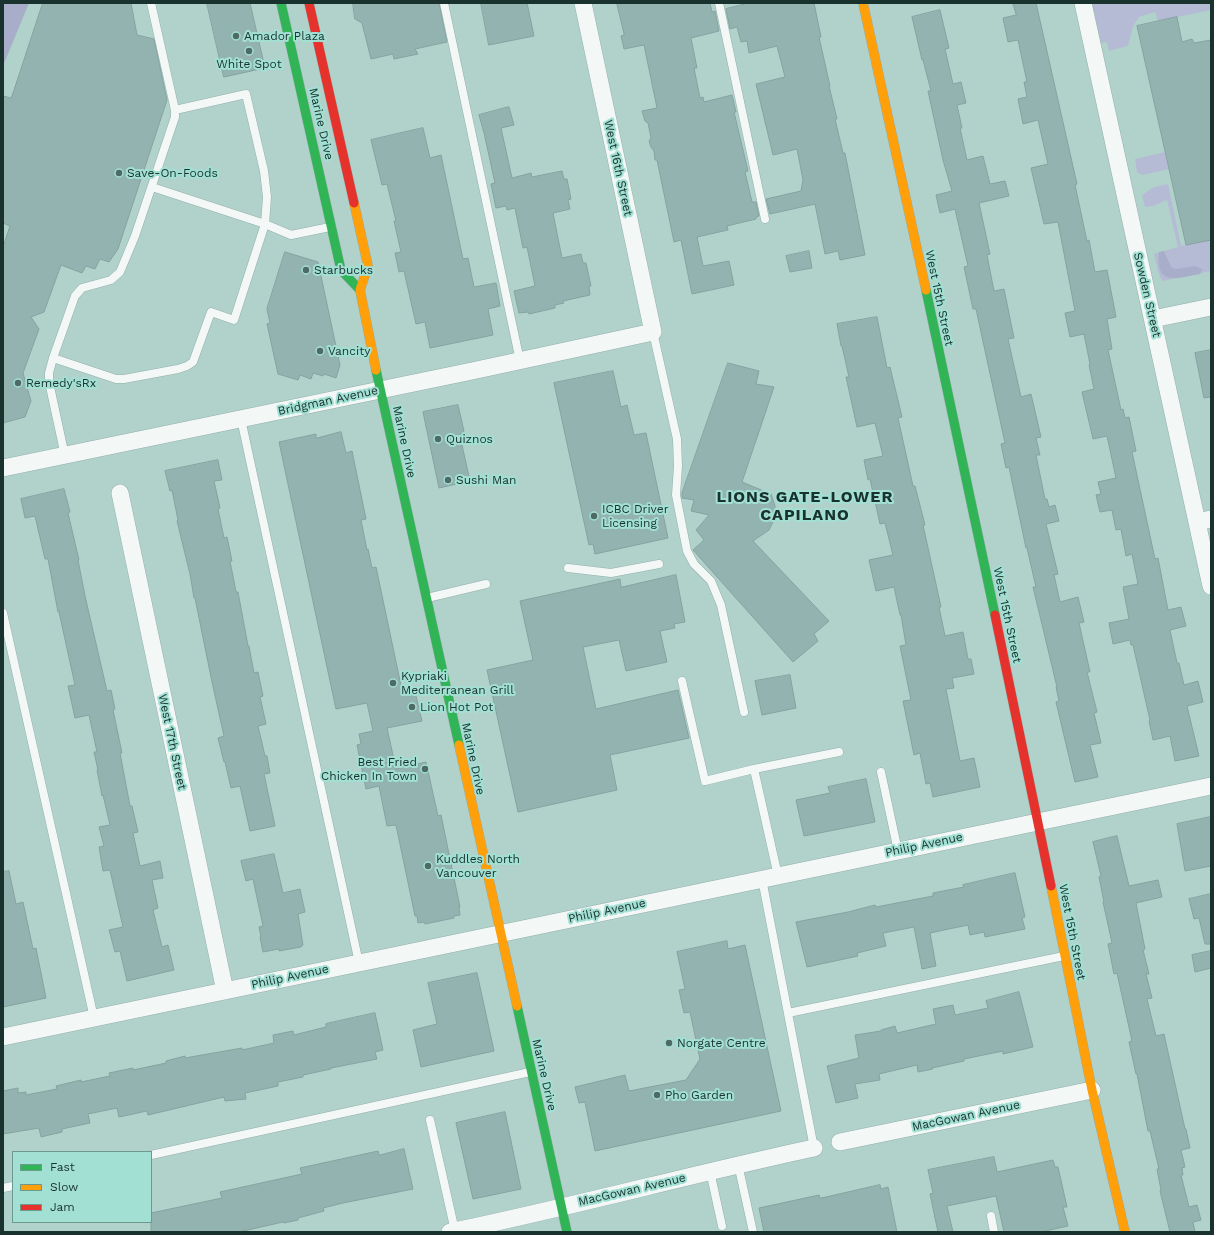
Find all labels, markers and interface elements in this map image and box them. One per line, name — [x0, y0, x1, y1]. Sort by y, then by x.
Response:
place label: Amador Plaza — [244, 29, 325, 43]
marker: Amador Plaza — [231, 31, 241, 41]
marker: White Spot — [244, 46, 254, 56]
place label: White Spot — [216, 57, 282, 71]
street label: Marine Drive — [306, 87, 336, 161]
street label: West 16th Street — [601, 119, 635, 217]
place label: Save-On-Foods — [127, 166, 218, 180]
marker: Save-On-Foods — [114, 168, 124, 178]
street label: West 15th Street — [922, 249, 956, 347]
street label: Sowden Street — [1130, 251, 1164, 339]
place label: Starbucks — [314, 263, 373, 277]
marker: Starbucks — [301, 265, 311, 275]
place label: Vancity — [328, 344, 370, 358]
marker: Vancity — [315, 346, 325, 356]
place label: Remedy'sRx — [26, 376, 96, 390]
marker: Remedy'sRx — [13, 378, 23, 388]
street label: Bridgman Avenue — [277, 383, 379, 419]
street label: Marine Drive — [389, 405, 419, 479]
place label: Quiznos — [446, 432, 493, 446]
marker: Quiznos — [433, 434, 443, 444]
place label: Sushi Man — [456, 473, 516, 487]
marker: Sushi Man — [443, 475, 453, 485]
district label: LIONS GATE-LOWER CAPILANO — [717, 487, 893, 525]
place label: ICBC Driver Licensing — [602, 502, 669, 530]
marker: ICBC Driver Licensing — [589, 511, 599, 521]
street label: West 15th Street — [990, 566, 1024, 664]
place label: Kypriaki Mediterranean Grill — [401, 669, 514, 697]
marker: Kypriaki Mediterranean Grill — [388, 678, 398, 688]
street label: West 17th Street — [155, 693, 189, 791]
place label: Lion Hot Pot — [420, 700, 493, 714]
marker: Lion Hot Pot — [407, 702, 417, 712]
street label: Marine Drive — [458, 722, 488, 796]
place label: Best Fried Chicken In Town — [321, 755, 417, 783]
marker: Best Fried Chicken In Town — [420, 764, 430, 774]
street label: Philip Avenue — [884, 830, 964, 860]
place label: Kuddles North Vancouver — [436, 852, 520, 880]
marker: Kuddles North Vancouver — [423, 861, 433, 871]
street label: West 15th Street — [1056, 883, 1088, 981]
street label: Philip Avenue — [567, 896, 647, 926]
street label: Philip Avenue — [250, 962, 330, 992]
place label: Norgate Centre — [677, 1036, 766, 1050]
street label: Marine Drive — [529, 1038, 559, 1112]
marker: Norgate Centre — [664, 1038, 674, 1048]
place label: Pho Garden — [665, 1088, 733, 1102]
marker: Pho Garden — [652, 1090, 662, 1100]
street label: MacGowan Avenue — [911, 1098, 1021, 1134]
legend — [12, 1151, 152, 1223]
text: Fast — [50, 1160, 75, 1174]
street label: MacGowan Avenue — [577, 1171, 687, 1209]
text: Slow — [50, 1180, 78, 1194]
text: Jam — [50, 1200, 75, 1214]

